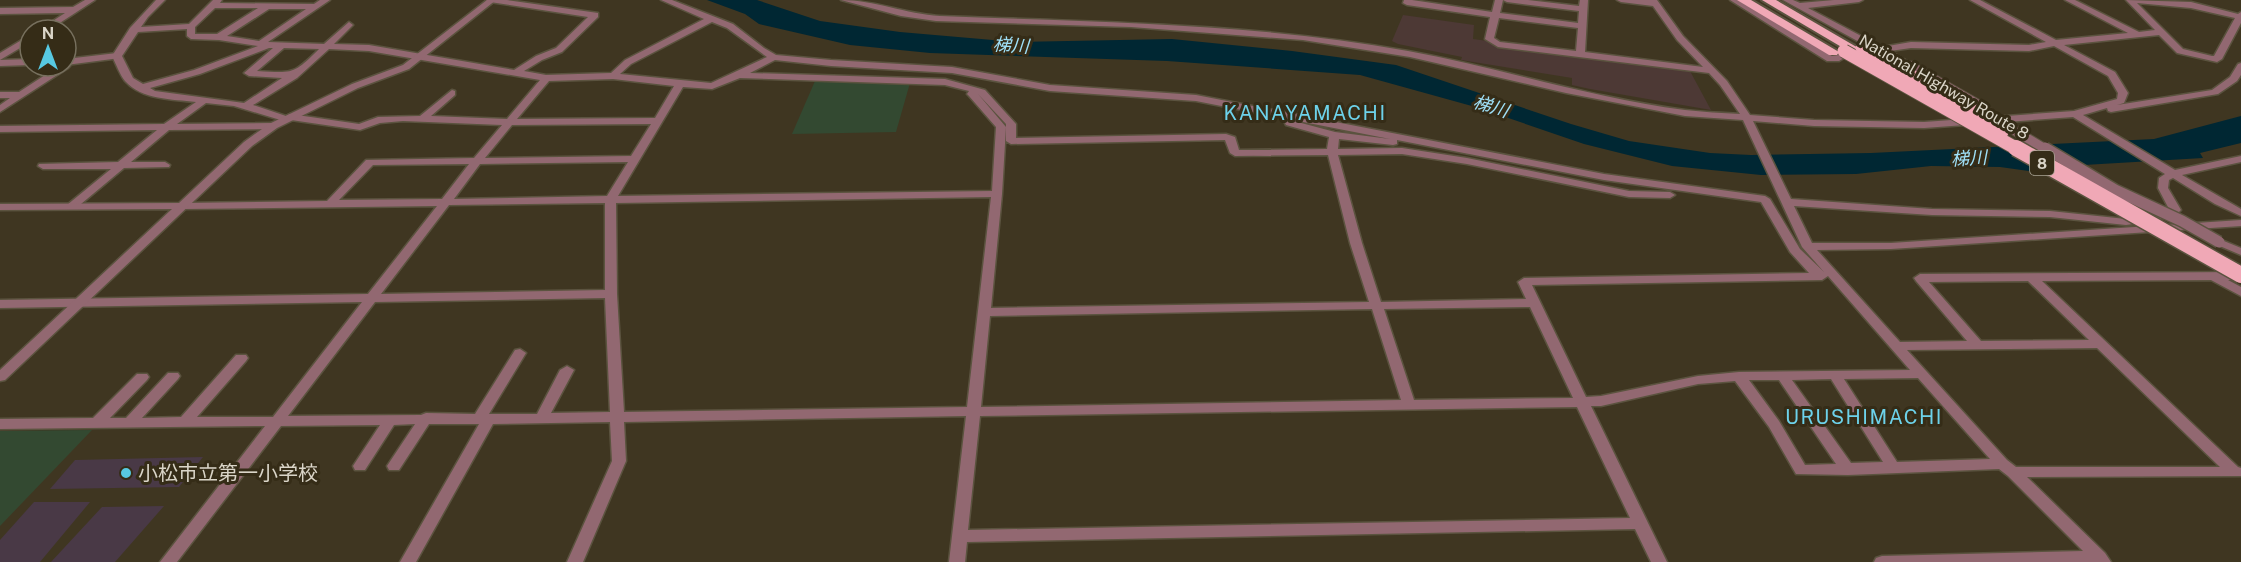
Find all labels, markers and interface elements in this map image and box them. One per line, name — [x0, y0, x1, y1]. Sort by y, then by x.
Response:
north arrow — [18, 18, 78, 78]
text: N — [42, 24, 54, 43]
street label: National Highway Route 8 — [1856, 31, 2032, 143]
water label: 梯川 — [992, 33, 1032, 57]
water label: 梯川 — [1471, 91, 1513, 122]
district label: KANAYAMACHI — [1223, 101, 1387, 125]
water label: 梯川 — [1950, 146, 1990, 169]
road number: 8 — [2030, 151, 2054, 175]
district label: URUSHIMACHI — [1785, 405, 1943, 429]
place label: 小松市立第一小学校 — [138, 461, 318, 485]
marker: 小松市立第一小学校 — [119, 466, 133, 480]

